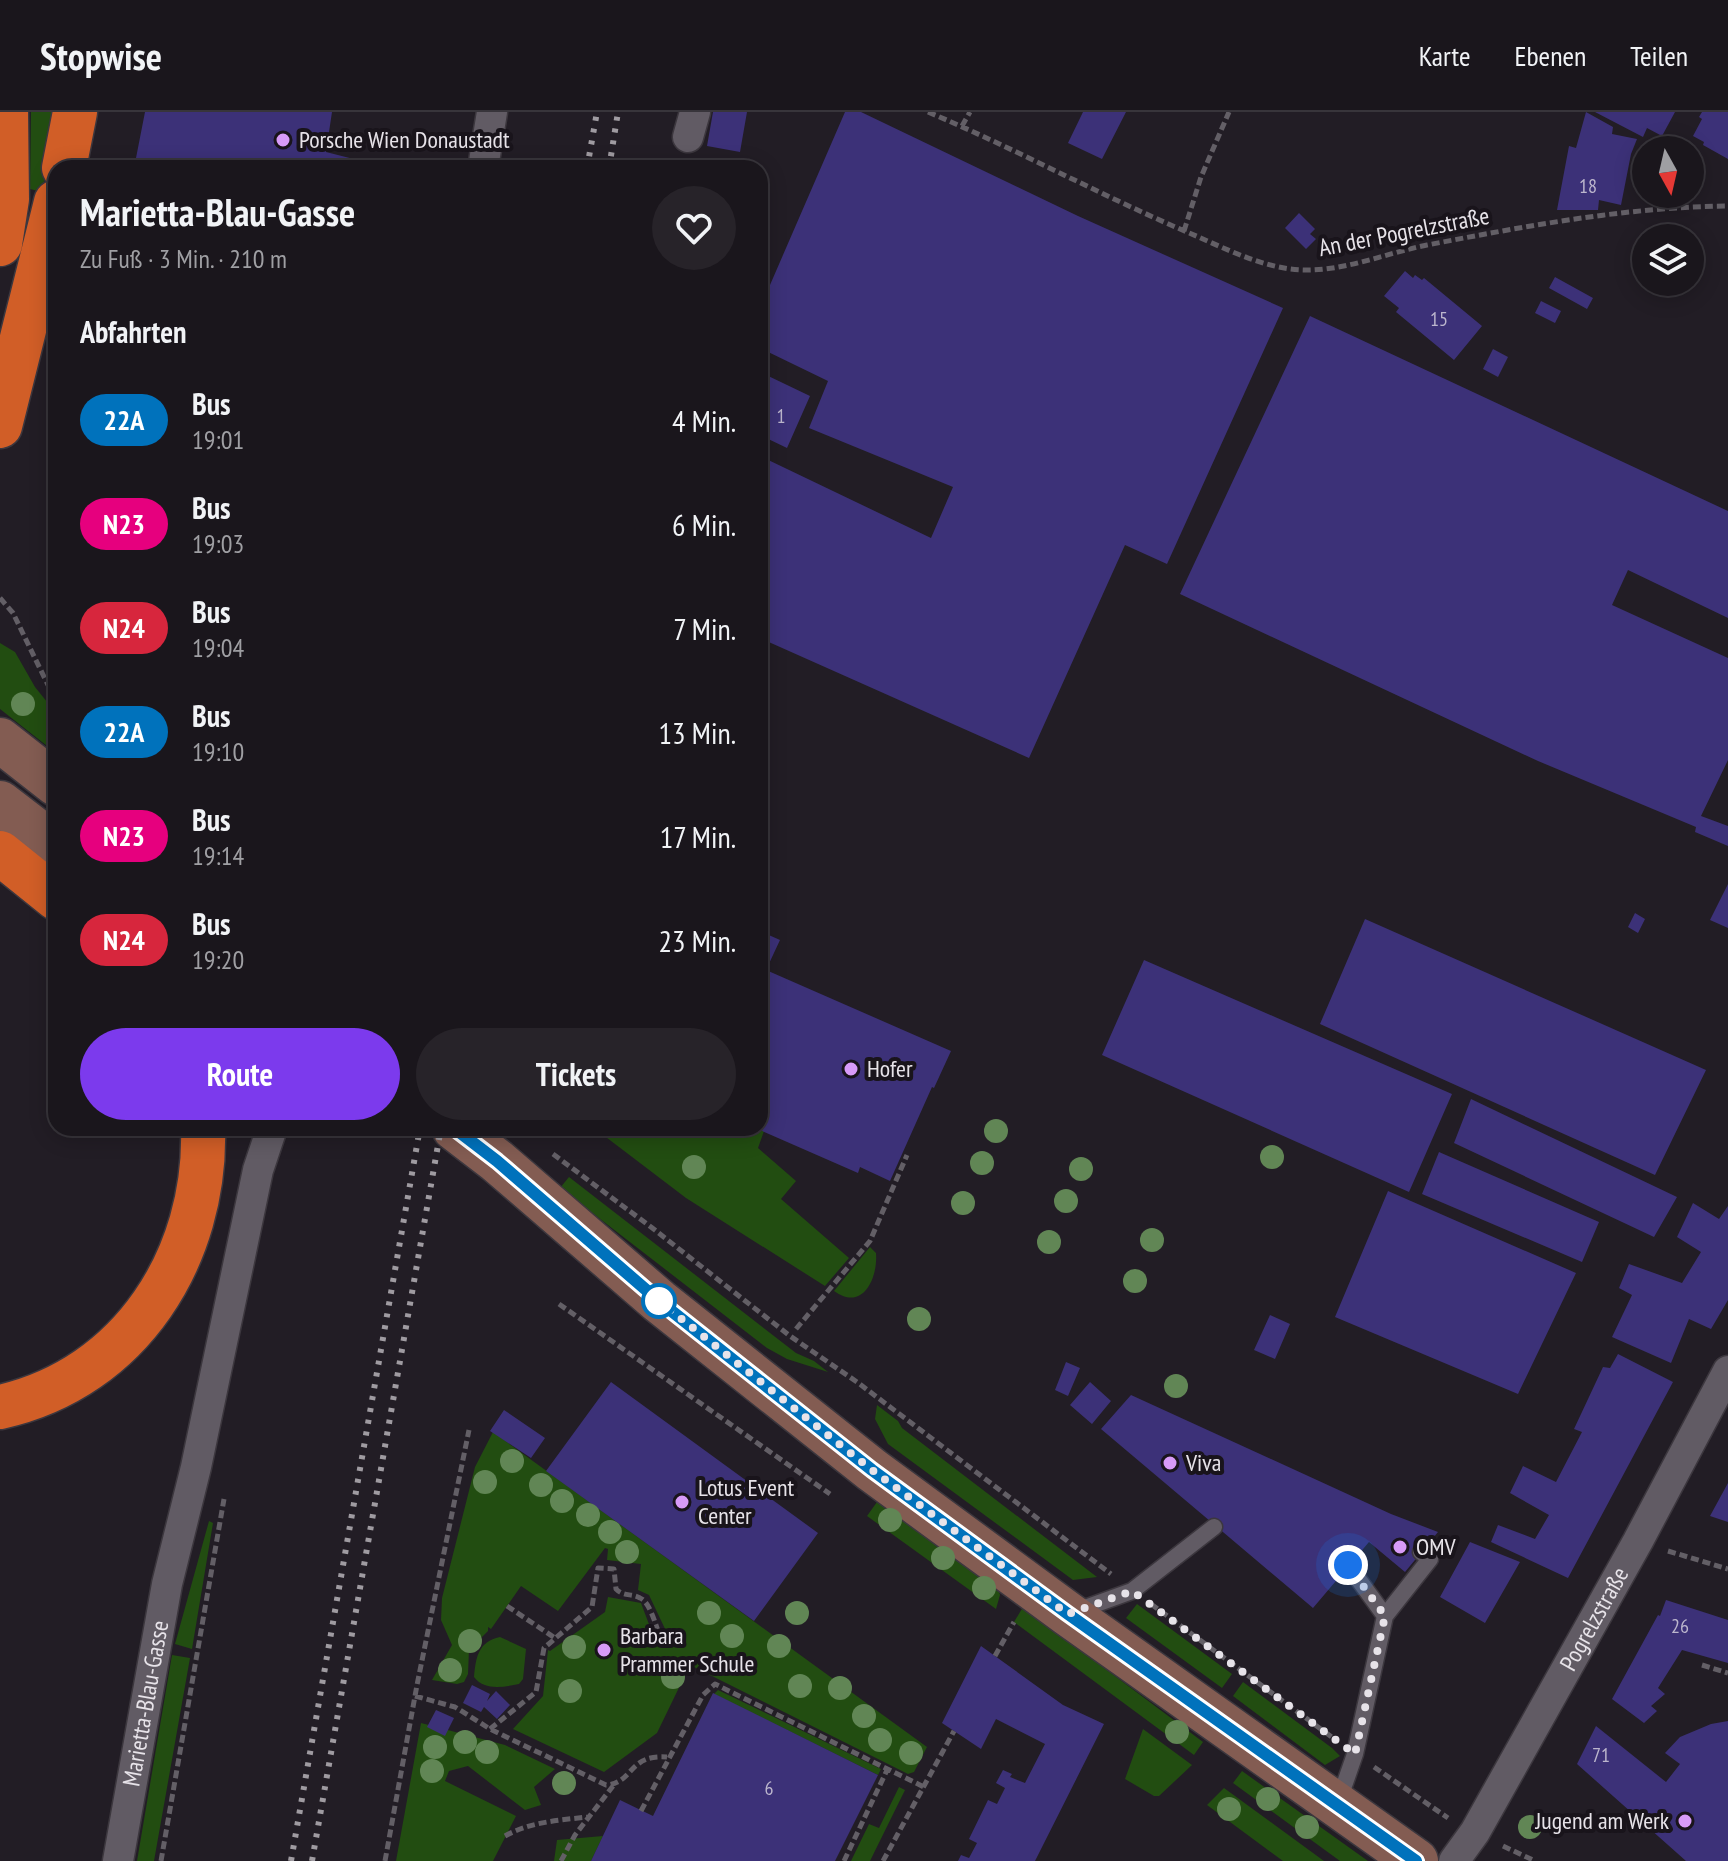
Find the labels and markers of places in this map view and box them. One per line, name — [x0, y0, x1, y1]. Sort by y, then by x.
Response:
place label: Porsche Wien Donaustadt — [299, 124, 510, 155]
marker: Porsche Wien Donaustadt — [274, 131, 292, 149]
place label: Hofer — [867, 1053, 913, 1084]
marker: Hofer — [842, 1060, 860, 1078]
unlabelled marker — [642, 1284, 676, 1318]
place label: Viva — [1185, 1447, 1221, 1478]
marker: Viva — [1161, 1454, 1179, 1472]
place label: Lotus Event Center — [698, 1472, 795, 1531]
marker: Lotus Event Center — [673, 1493, 691, 1511]
place label: OMV — [1416, 1531, 1456, 1562]
marker: OMV — [1391, 1538, 1409, 1556]
place label: Barbara Prammer Schule — [620, 1620, 754, 1679]
marker: Barbara Prammer Schule — [595, 1641, 613, 1659]
place label: Jugend am Werk — [1535, 1805, 1670, 1836]
marker: Jugend am Werk — [1676, 1812, 1694, 1830]

